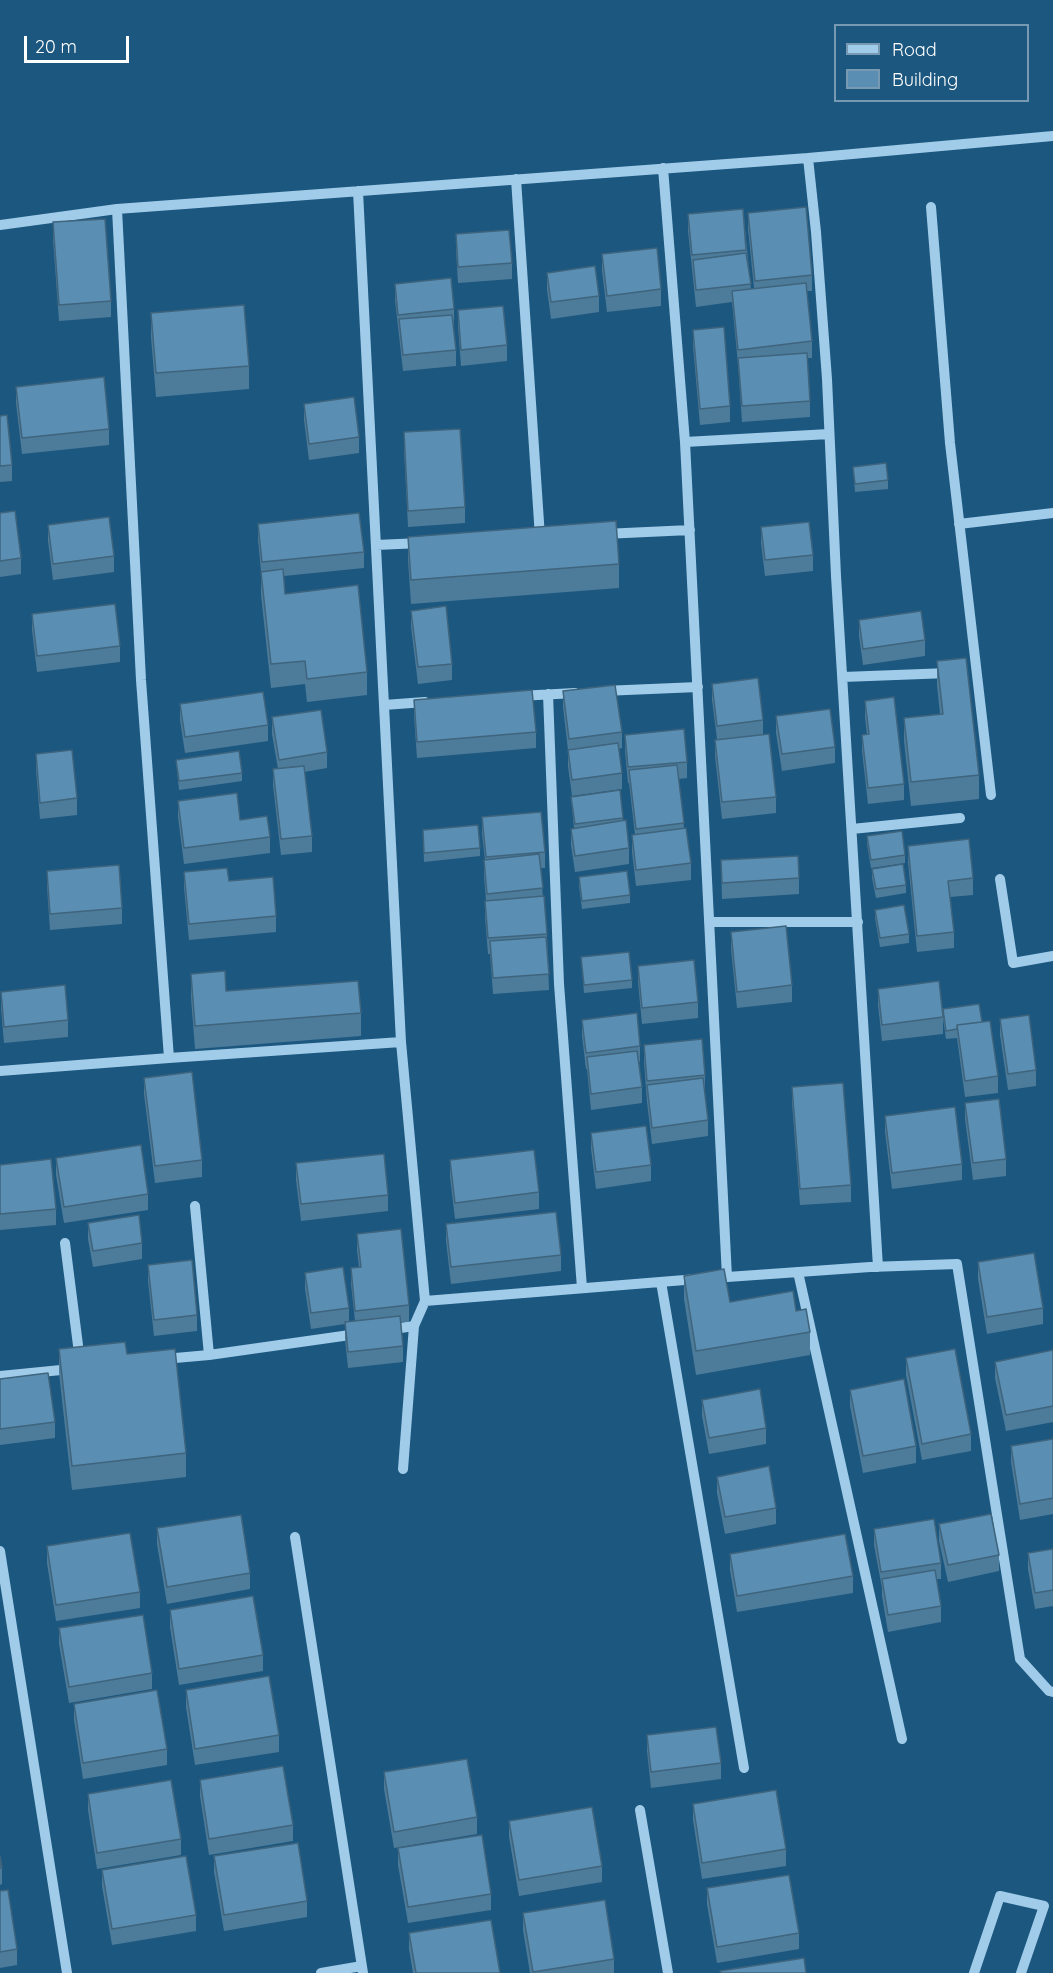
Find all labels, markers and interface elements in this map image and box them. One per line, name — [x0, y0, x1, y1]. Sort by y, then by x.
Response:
scale bar — [27, 24, 132, 62]
legend — [834, 24, 1029, 102]
text: 20 m — [35, 35, 77, 58]
text: Road — [892, 38, 937, 61]
text: Building — [892, 68, 958, 91]

